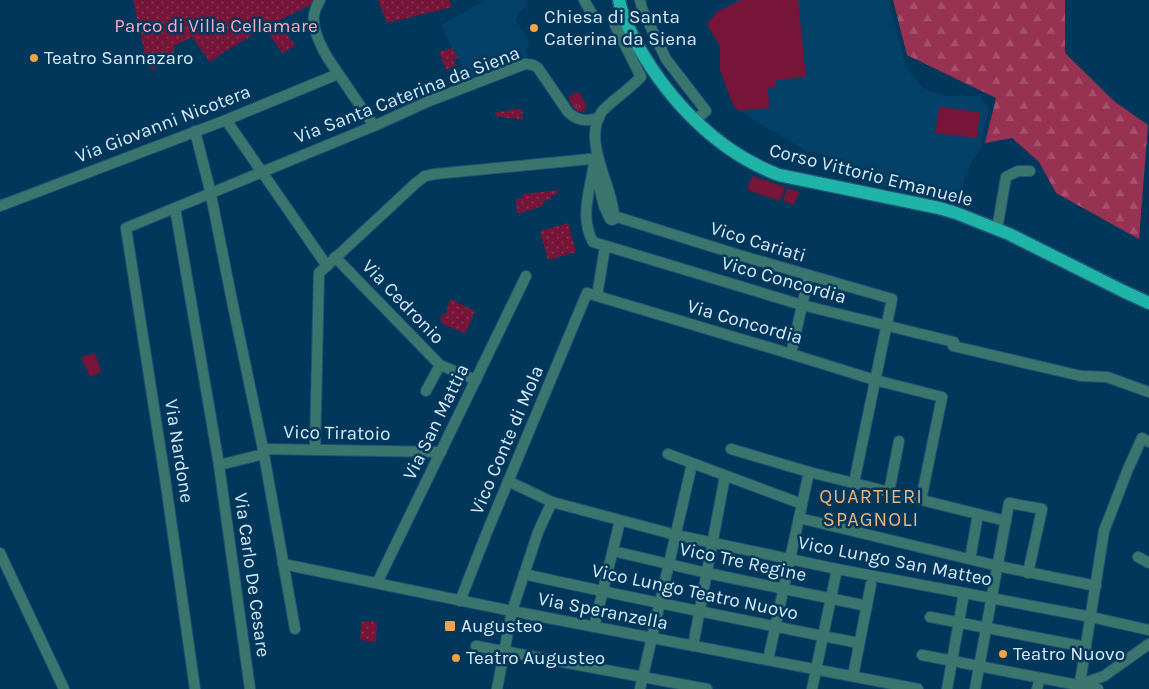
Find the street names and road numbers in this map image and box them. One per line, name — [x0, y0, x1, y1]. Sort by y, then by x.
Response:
street label: Via Santa Caterina da Siena — [291, 42, 523, 148]
street label: Via Giovanni Nicotera — [72, 80, 254, 168]
street label: Corso Vittorio Emanuele — [767, 139, 975, 211]
street label: Vico Cariati — [707, 217, 809, 267]
street label: Vico Concordia — [719, 252, 849, 308]
street label: Via Cedronio — [357, 255, 449, 349]
street label: Via Concordia — [685, 295, 805, 349]
street label: Via San Mattia — [398, 360, 474, 484]
street label: Vico Conte di Mola — [466, 362, 548, 518]
street label: Via Nardone — [160, 398, 198, 504]
street label: Vico Tiratoio — [283, 421, 391, 445]
street label: Via Carlo De Cesare — [230, 491, 274, 659]
street label: Vico Lungo San Matteo — [796, 531, 994, 591]
street label: Vico Tre Regine — [677, 538, 809, 586]
street label: Vico Lungo Teatro Nuovo — [590, 559, 800, 625]
street label: Via Speranzella — [536, 588, 670, 634]

